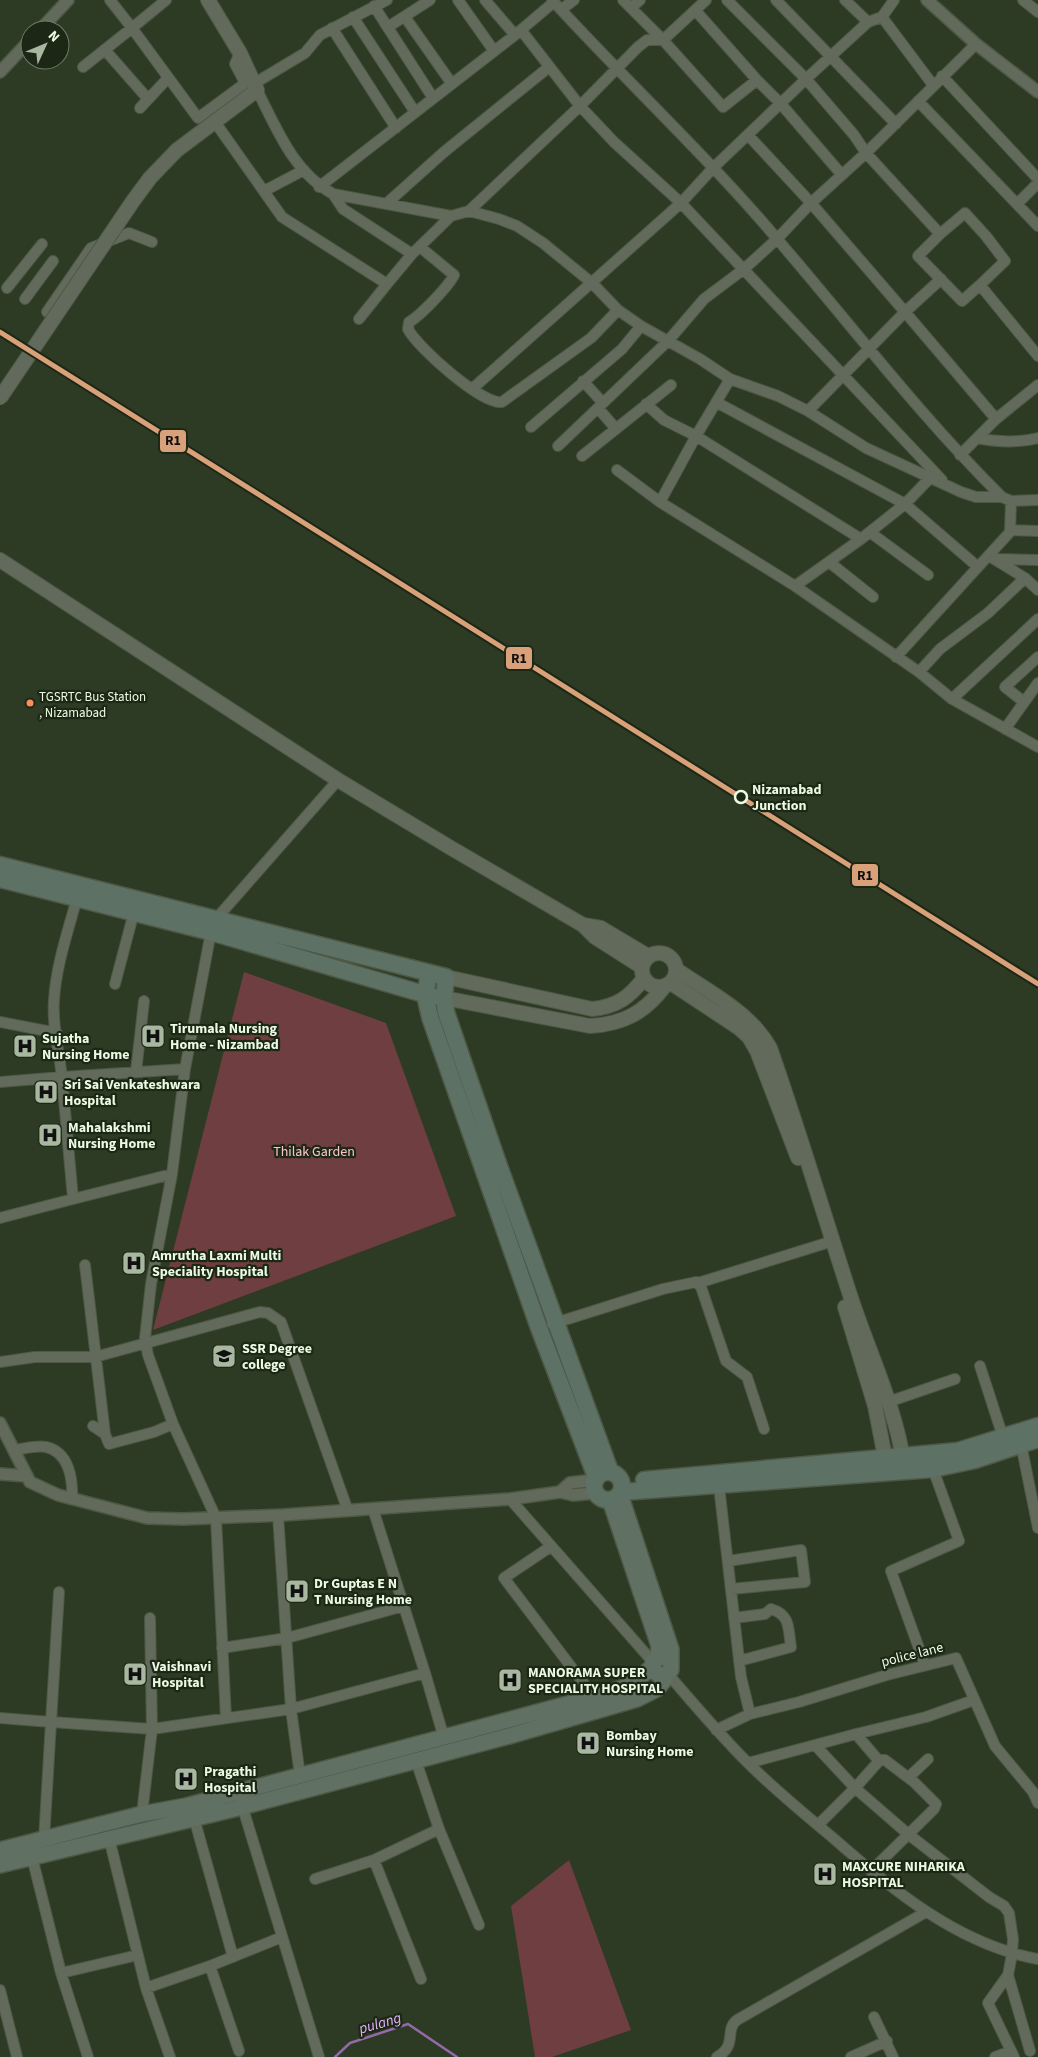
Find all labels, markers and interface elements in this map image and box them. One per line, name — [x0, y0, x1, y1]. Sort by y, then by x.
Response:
north arrow — [20, 20, 70, 70]
text: N — [43, 26, 64, 47]
line badge: R1 — [159, 429, 187, 453]
text: R1 — [165, 431, 181, 451]
line badge: R1 — [505, 646, 533, 670]
text: R1 — [511, 649, 527, 669]
place label: TGSRTC Bus Station , Nizamabad — [39, 688, 146, 722]
marker: TGSRTC Bus Station , Nizamabad — [25, 698, 35, 708]
place label: Nizamabad Junction — [752, 780, 821, 816]
marker: Nizamabad Junction — [734, 790, 748, 804]
line badge: R1 — [851, 863, 879, 887]
text: R1 — [857, 866, 873, 886]
place label: Tirumala Nursing Home - Nizambad — [170, 1019, 279, 1055]
hospital icon: Tirumala Nursing Home - Nizambad — [140, 1023, 166, 1049]
place label: Sujatha Nursing Home — [42, 1029, 130, 1065]
hospital icon: Sujatha Nursing Home — [12, 1033, 38, 1059]
place label: Sri Sai Venkateshwara Hospital — [64, 1075, 201, 1111]
hospital icon: Sri Sai Venkateshwara Hospital — [33, 1079, 59, 1105]
place label: Mahalakshmi Nursing Home — [68, 1118, 156, 1154]
hospital icon: Mahalakshmi Nursing Home — [37, 1122, 63, 1148]
park label: Thilak Garden — [273, 1142, 355, 1162]
place label: Amrutha Laxmi Multi Speciality Hospital — [151, 1246, 282, 1282]
hospital icon: Amrutha Laxmi Multi Speciality Hospital — [121, 1250, 147, 1276]
place label: SSR Degree college — [242, 1339, 312, 1375]
school or university icon: SSR Degree college — [211, 1343, 237, 1369]
place label: Dr Guptas E N T Nursing Home — [314, 1574, 412, 1610]
hospital icon: Dr Guptas E N T Nursing Home — [284, 1578, 310, 1604]
street label: police lane — [879, 1638, 945, 1672]
place label: Vaishnavi Hospital — [151, 1657, 211, 1693]
hospital icon: Vaishnavi Hospital — [122, 1661, 148, 1687]
place label: MANORAMA SUPER SPECIALITY HOSPITAL — [528, 1663, 663, 1699]
hospital icon: MANORAMA SUPER SPECIALITY HOSPITAL — [497, 1667, 523, 1693]
place label: Bombay Nursing Home — [606, 1726, 694, 1762]
hospital icon: Bombay Nursing Home — [575, 1730, 601, 1756]
place label: Pragathi Hospital — [204, 1762, 257, 1798]
hospital icon: Pragathi Hospital — [173, 1766, 199, 1792]
place label: MAXCURE NIHARIKA HOSPITAL — [842, 1857, 966, 1893]
hospital icon: MAXCURE NIHARIKA HOSPITAL — [812, 1861, 838, 1887]
water label: pulang — [355, 2007, 404, 2040]

